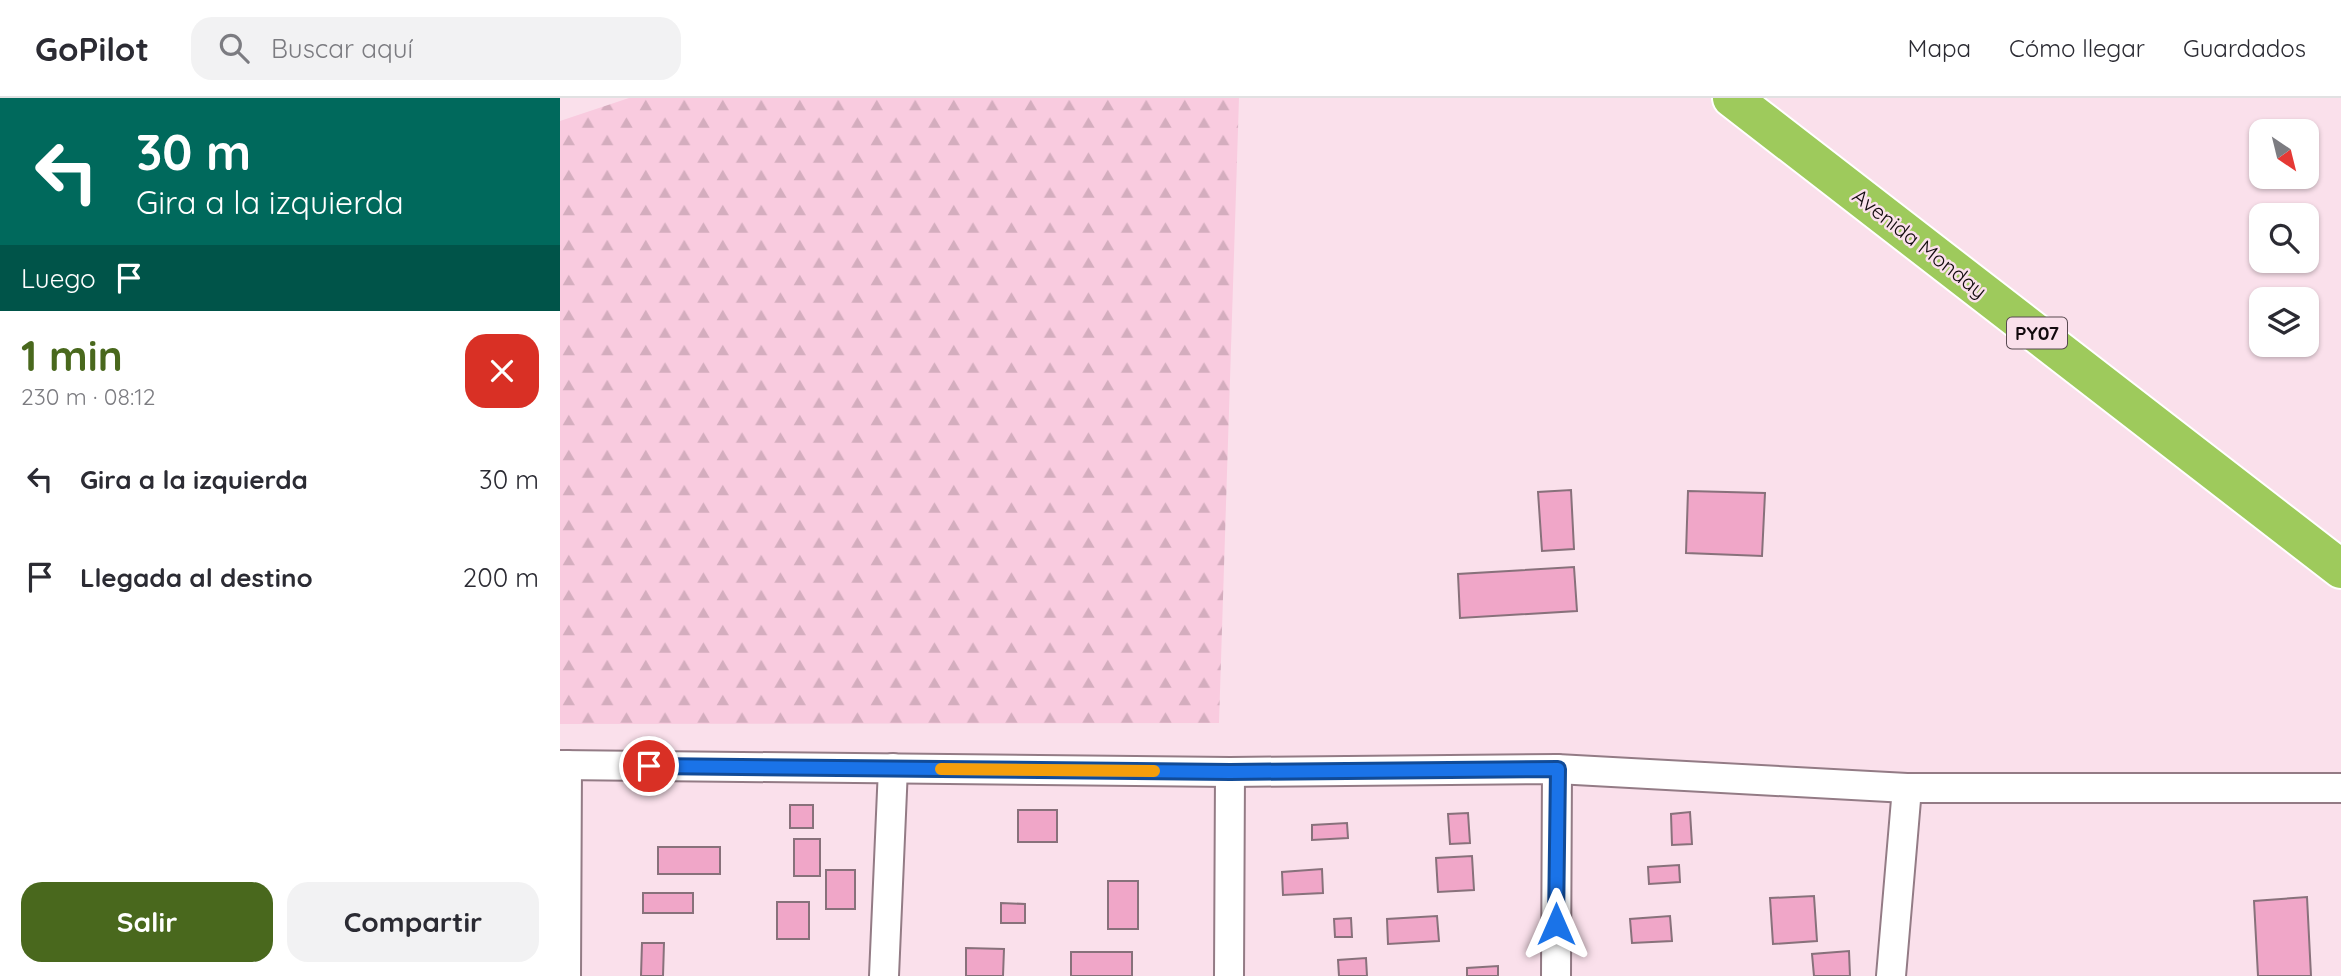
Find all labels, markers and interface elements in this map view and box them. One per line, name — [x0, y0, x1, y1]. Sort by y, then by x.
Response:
search box — [191, 17, 681, 80]
text: GoPilot — [35, 28, 149, 69]
icon: search — [215, 29, 253, 67]
text: Buscar aquí — [271, 32, 413, 65]
text: Mapa — [1908, 33, 1971, 63]
text: Cómo llegar — [2009, 33, 2145, 63]
text: Guardados — [2183, 33, 2306, 63]
north arrow — [2249, 119, 2319, 189]
map controls — [2249, 119, 2319, 357]
text: 30 m — [136, 121, 251, 182]
icon: left — [21, 126, 112, 217]
text: Gira a la izquierda — [136, 182, 404, 222]
street label: Avenida Monday — [1848, 182, 1992, 304]
button: search — [2249, 203, 2319, 273]
icon: arrive — [110, 259, 148, 297]
text: Luego — [21, 262, 96, 295]
button: layers — [2249, 287, 2319, 357]
road number: PY07 — [2007, 317, 2067, 348]
text: 1 min — [21, 329, 123, 382]
button: close — [465, 334, 539, 408]
text: 230 m · 08:12 — [21, 382, 155, 411]
icon: left — [21, 460, 59, 498]
text: Gira a la izquierda — [80, 463, 308, 496]
text: 30 m — [479, 463, 539, 496]
icon: arrive — [21, 558, 59, 596]
text: Llegada al destino — [80, 561, 313, 594]
text: 200 m — [463, 561, 539, 594]
pin — [619, 736, 679, 796]
icon: arrive — [630, 747, 668, 785]
button: Salir — [21, 882, 273, 962]
button: Compartir — [287, 882, 539, 962]
position arrow — [1519, 887, 1593, 961]

